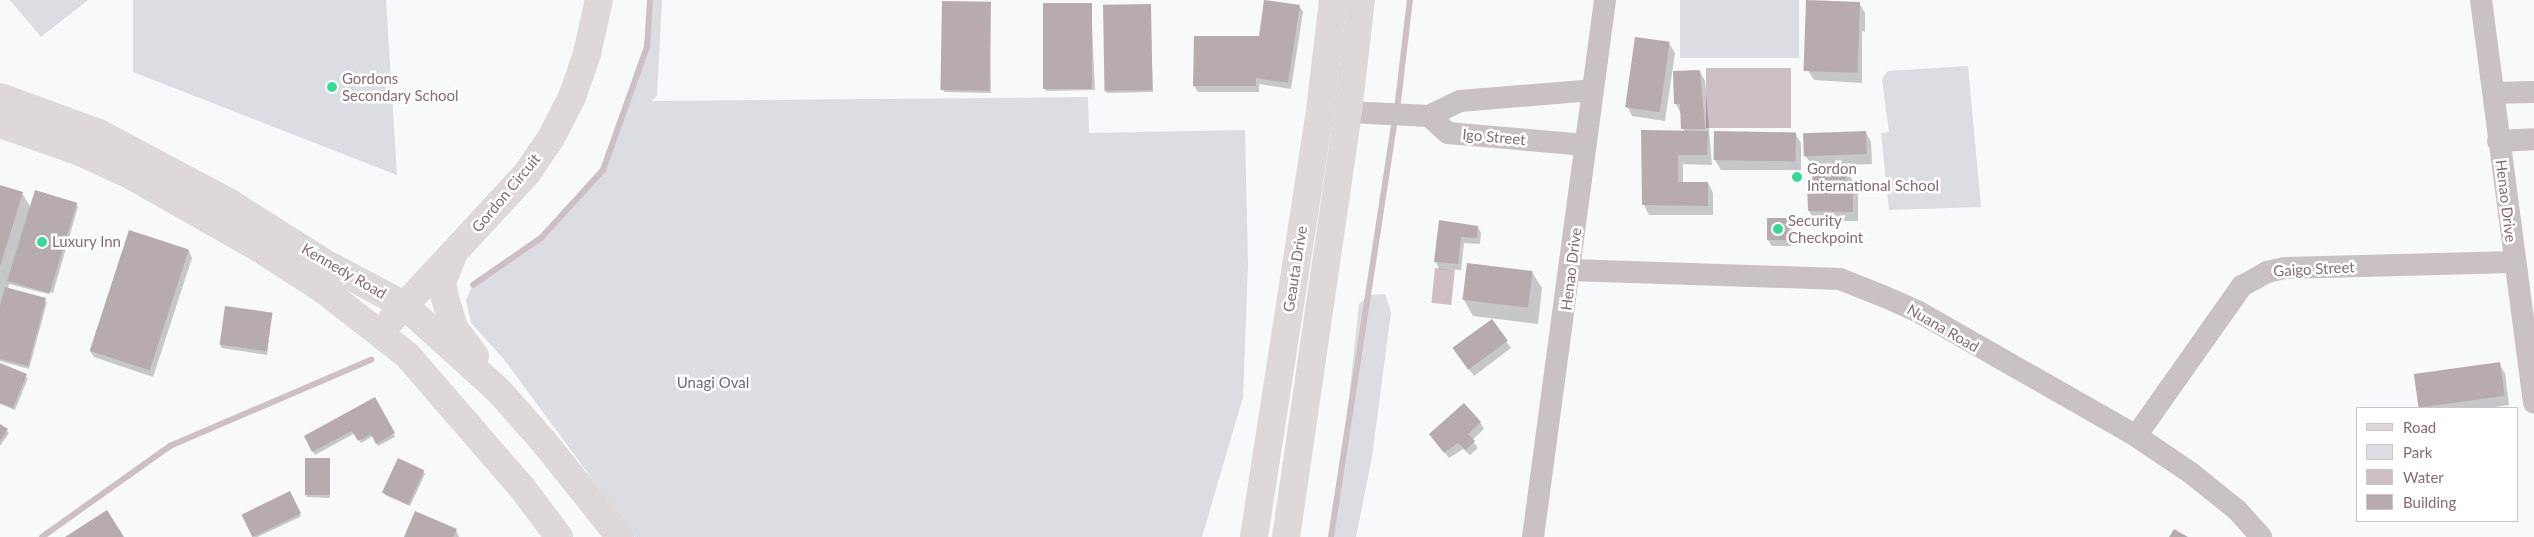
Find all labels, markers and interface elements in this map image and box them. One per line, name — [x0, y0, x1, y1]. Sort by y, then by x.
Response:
place label: Gordons Secondary School — [342, 69, 459, 104]
marker: Gordons Secondary School — [326, 81, 338, 93]
street label: Igo Street — [1462, 125, 1526, 149]
street label: Gordon Circuit — [468, 150, 544, 236]
place label: Gordon International School — [1807, 159, 1939, 194]
street label: Henao Drive — [2492, 159, 2520, 243]
marker: Gordon International School — [1791, 171, 1803, 183]
place label: Security Checkpoint — [1788, 211, 1863, 246]
marker: Security Checkpoint — [1772, 223, 1784, 235]
street label: Geauta Drive — [1279, 225, 1311, 313]
street label: Henao Drive — [1557, 227, 1585, 311]
place label: Luxury Inn — [52, 233, 121, 251]
marker: Luxury Inn — [36, 236, 48, 248]
street label: Kennedy Road — [298, 239, 390, 303]
street label: Gaigo Street — [2273, 258, 2355, 280]
street label: Nuana Road — [1904, 300, 1982, 356]
park label: Unagi Oval — [677, 374, 749, 392]
legend — [2356, 407, 2519, 522]
text: Road — [2403, 418, 2436, 436]
text: Park — [2403, 443, 2432, 461]
text: Water — [2403, 468, 2444, 486]
text: Building — [2403, 493, 2456, 511]

